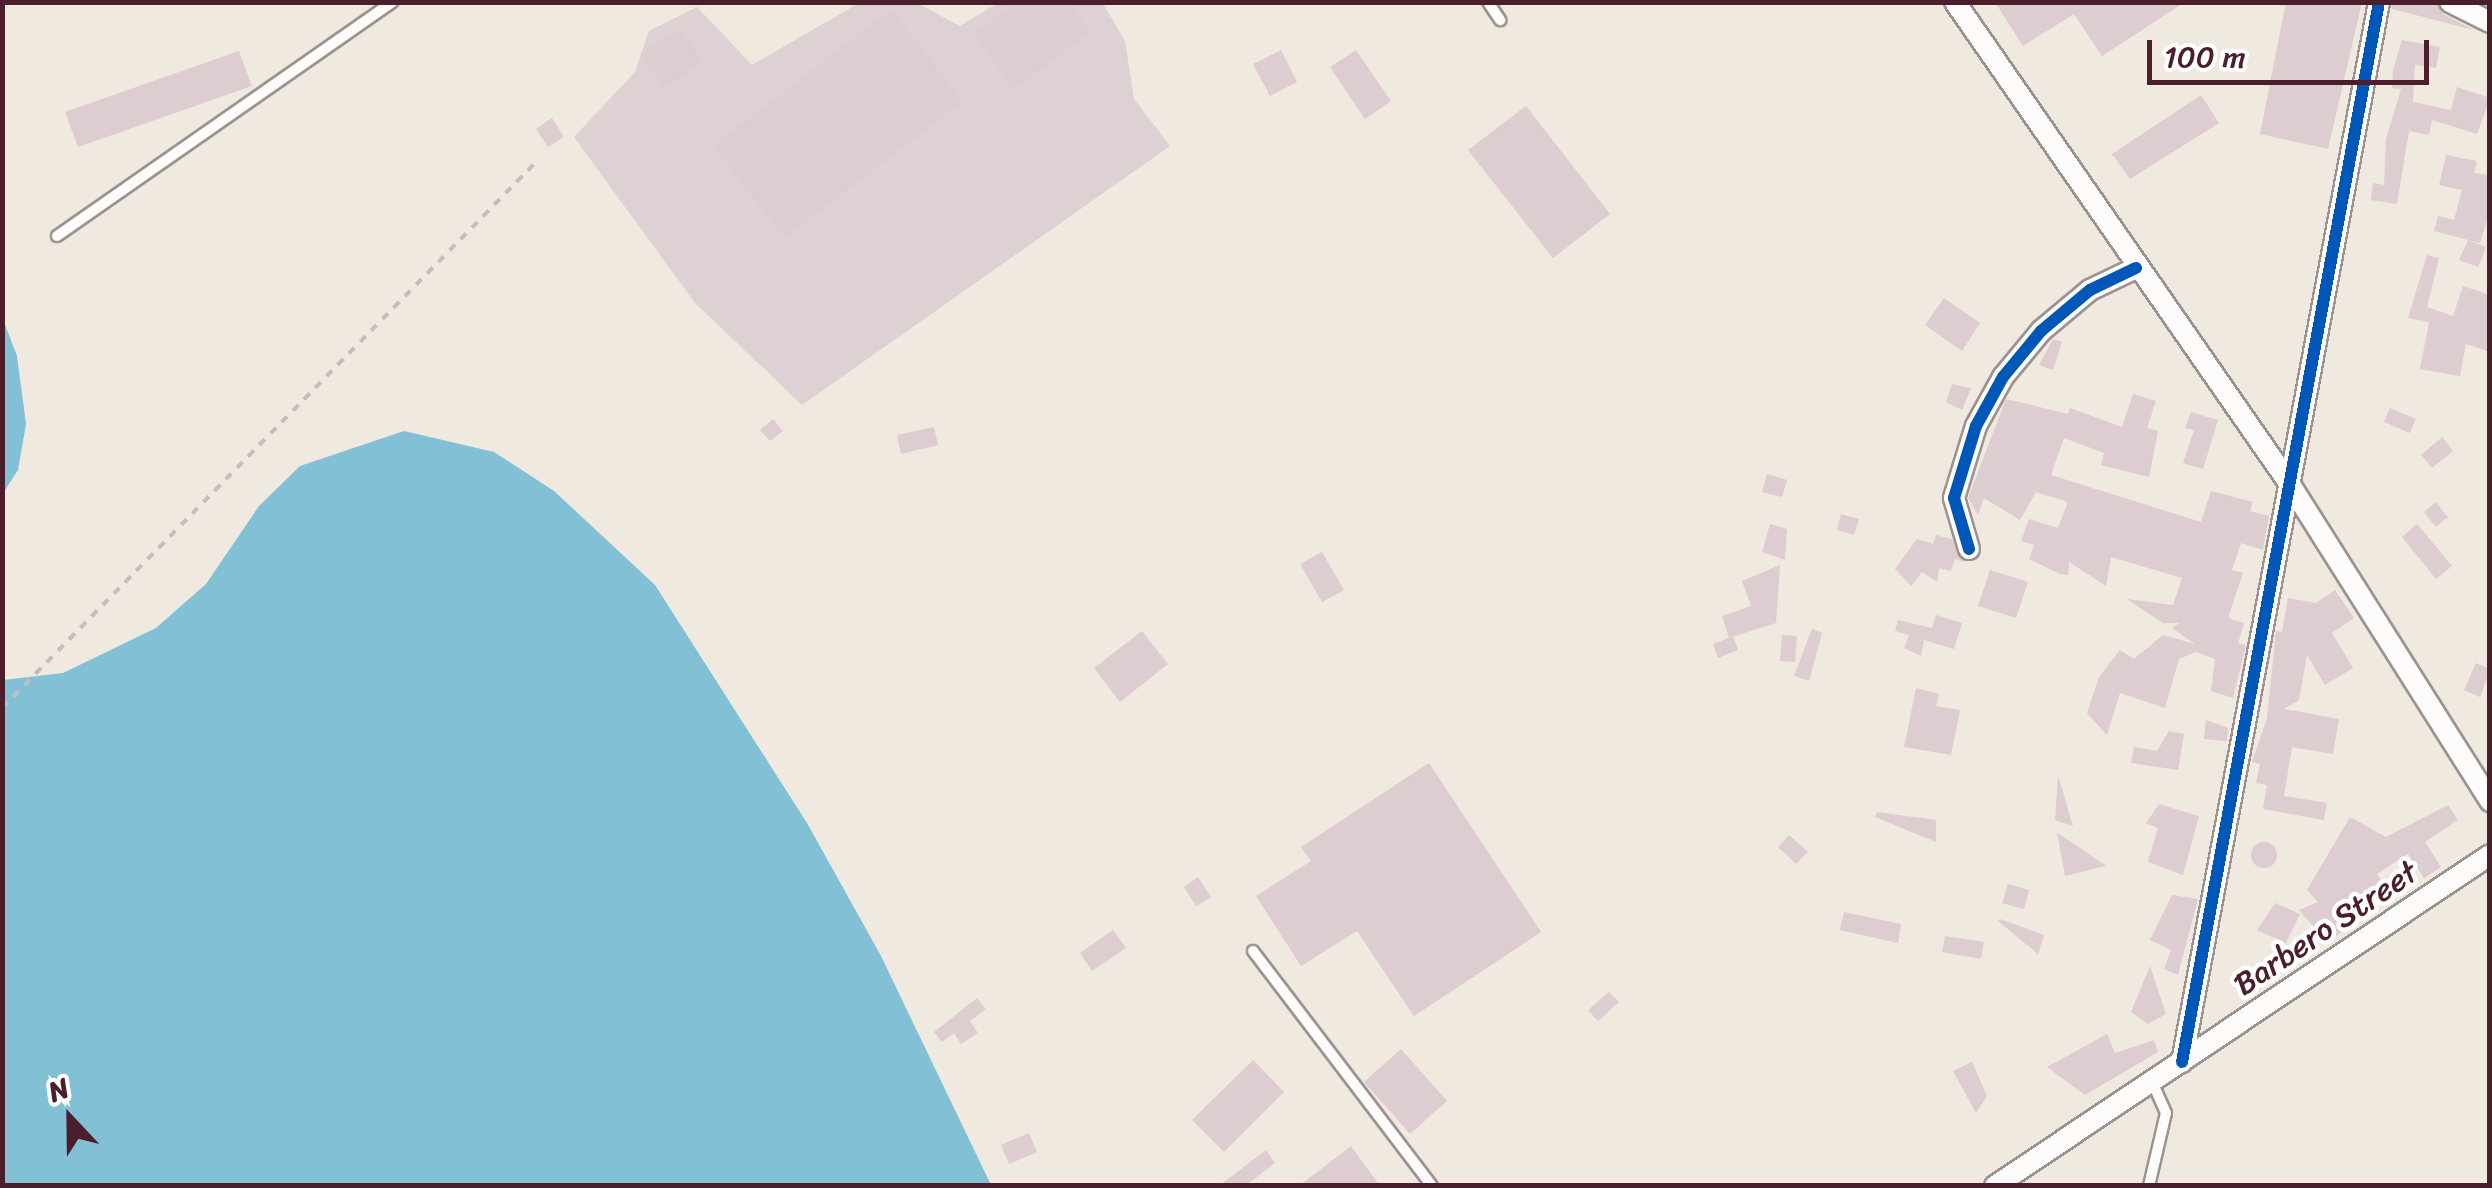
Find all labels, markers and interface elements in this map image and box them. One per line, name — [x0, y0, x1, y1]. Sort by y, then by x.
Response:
scale bar — [2152, 20, 2434, 82]
text: 100 m — [2164, 30, 2246, 84]
street label: Barbero Street — [2227, 853, 2425, 1005]
text: N — [40, 1063, 77, 1116]
north arrow — [20, 1068, 120, 1168]

